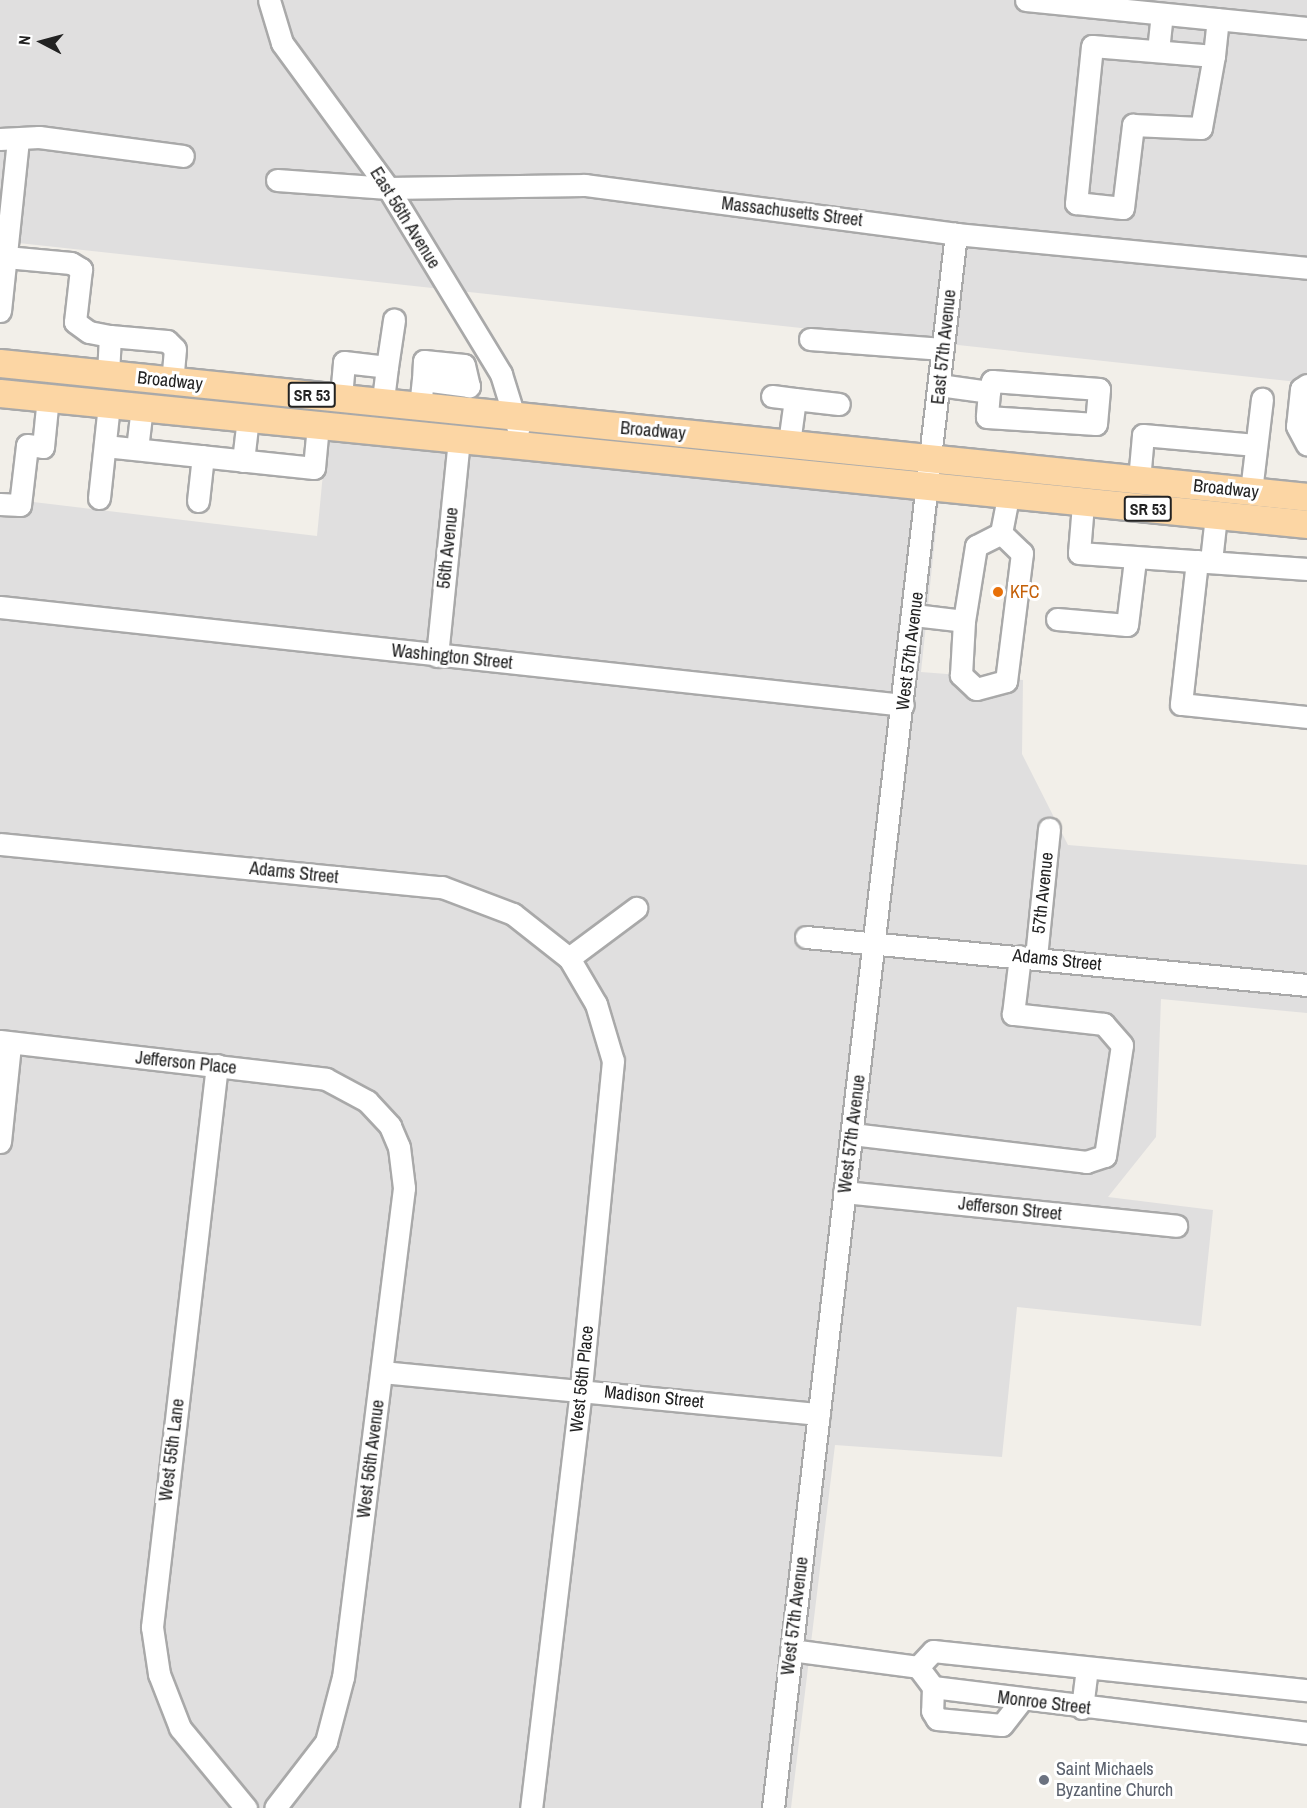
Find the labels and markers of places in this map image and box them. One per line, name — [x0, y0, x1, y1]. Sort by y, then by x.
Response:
place label: KFC — [1010, 581, 1040, 603]
marker: KFC — [991, 585, 1005, 599]
place label: Saint Michaels Byzantine Church — [1056, 1759, 1173, 1802]
marker: Saint Michaels Byzantine Church — [1037, 1773, 1051, 1787]

